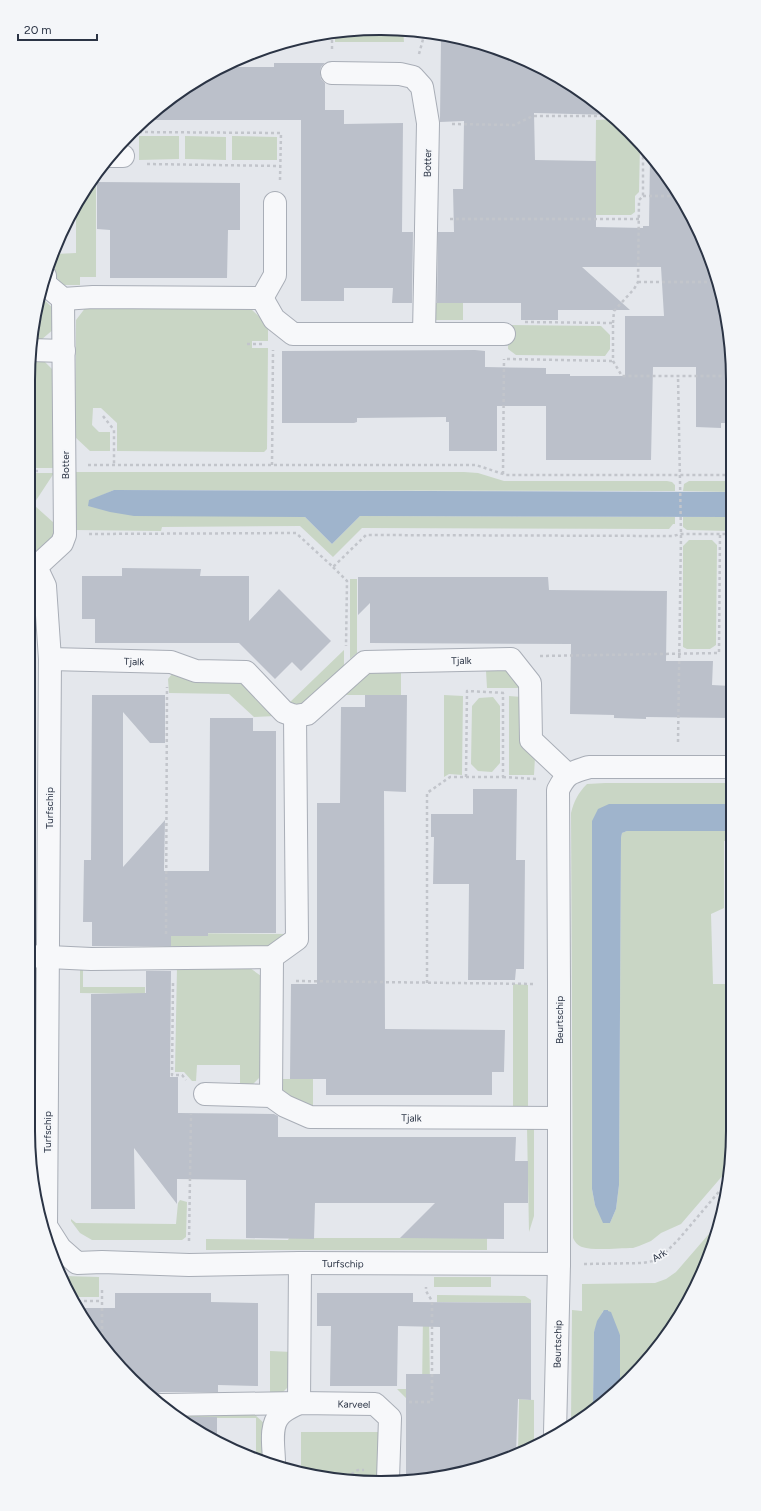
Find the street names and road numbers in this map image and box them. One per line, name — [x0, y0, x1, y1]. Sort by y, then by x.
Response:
street label: Botter — [421, 148, 434, 177]
street label: Botter — [59, 450, 72, 479]
street label: Tjalk — [451, 654, 472, 667]
street label: Tjalk — [124, 655, 144, 668]
street label: Turfschip — [43, 787, 56, 829]
street label: Beurtschip — [553, 996, 566, 1044]
street label: Turfschip — [41, 1111, 54, 1153]
street label: Tjalk — [401, 1111, 422, 1124]
street label: Ark — [649, 1246, 669, 1265]
street label: Turfschip — [322, 1257, 364, 1270]
street label: Beurtschip — [551, 1320, 565, 1368]
street label: Karveel — [338, 1398, 370, 1411]

